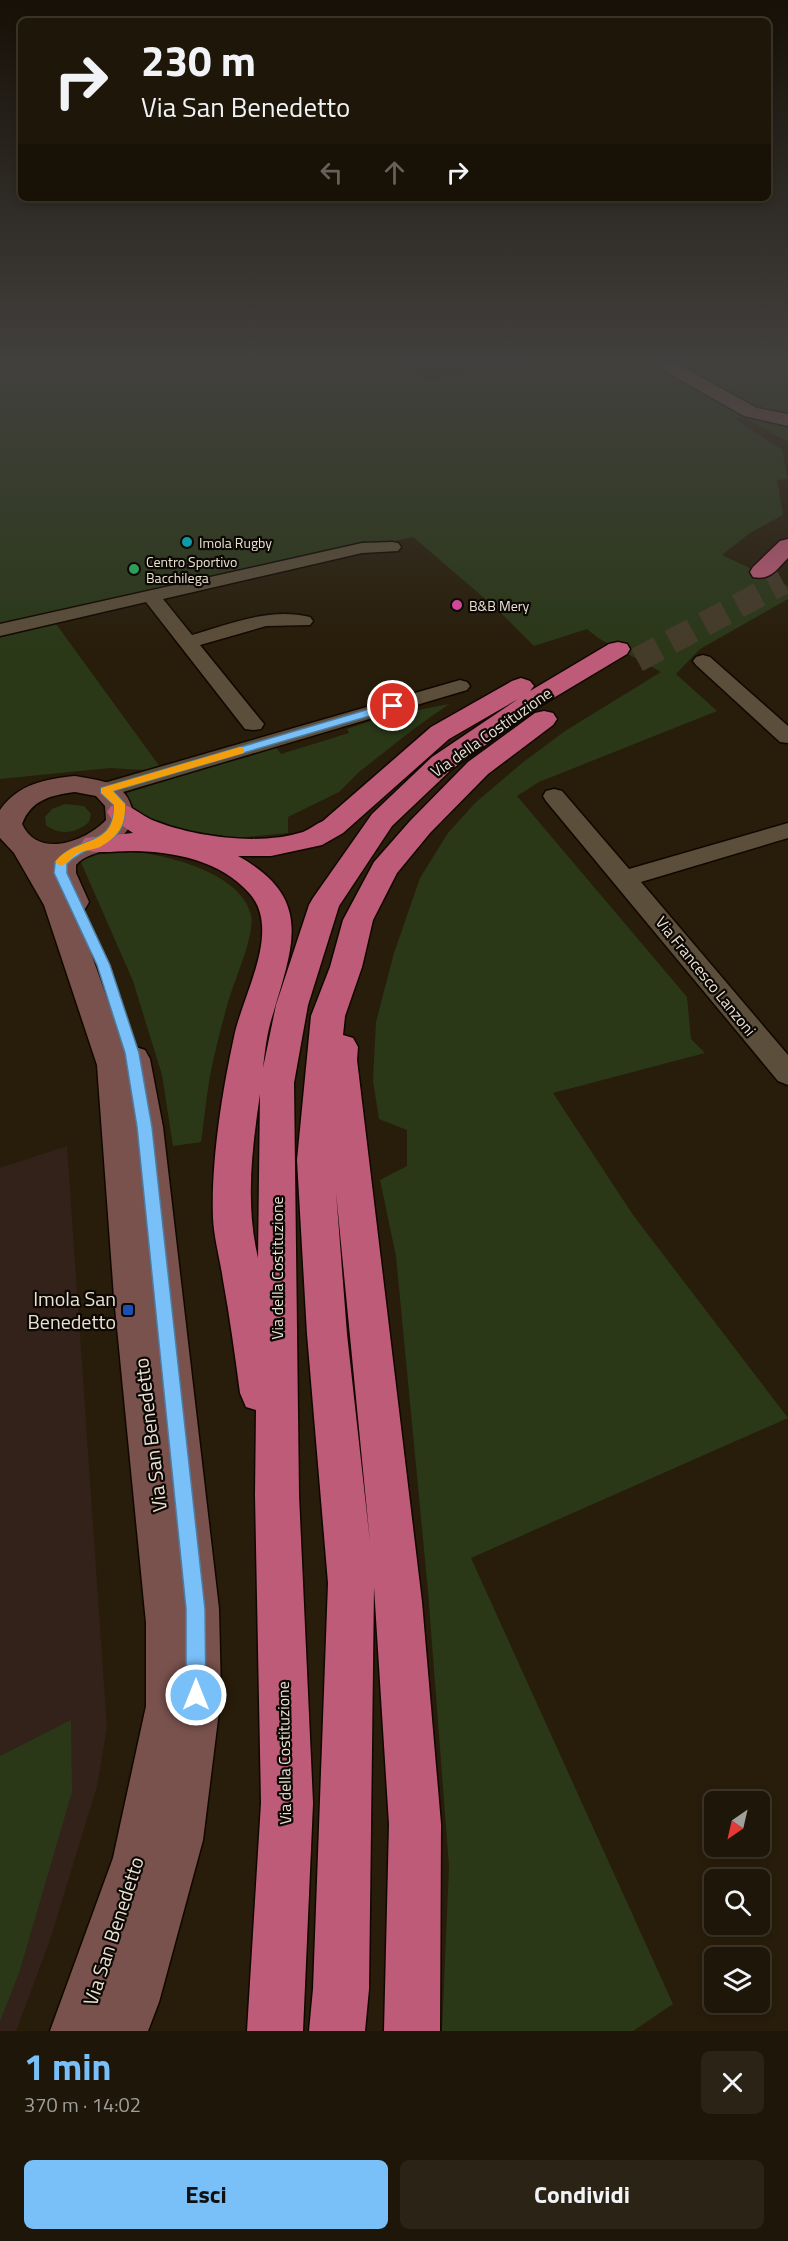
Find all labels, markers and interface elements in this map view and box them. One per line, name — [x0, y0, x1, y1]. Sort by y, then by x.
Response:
text: 230 m — [141, 28, 256, 92]
icon: right — [42, 42, 120, 120]
text: Via San Benedetto — [141, 86, 350, 127]
icon: left — [315, 156, 348, 189]
icon: ahead — [378, 156, 411, 189]
icon: right — [441, 156, 474, 189]
place label: Imola Rugby — [199, 532, 272, 553]
marker: Imola Rugby — [180, 535, 194, 549]
place label: Centro Sportivo Bacchilega — [146, 551, 237, 588]
marker: Centro Sportivo Bacchilega — [127, 562, 141, 576]
place label: B&B Mery — [469, 595, 530, 616]
marker: B&B Mery — [450, 598, 464, 612]
pin — [367, 680, 418, 731]
street label: Via della Costituzione — [425, 681, 557, 783]
icon: arrive — [376, 689, 409, 722]
street label: Via Francesco Lanzoni — [650, 911, 762, 1041]
street label: Via della Costituzione — [265, 1196, 289, 1340]
place label: Imola San Benedetto — [28, 1283, 116, 1337]
marker: Imola San Benedetto — [121, 1303, 135, 1317]
street label: Via San Benedetto — [125, 1356, 175, 1514]
position arrow — [164, 1663, 228, 1727]
street label: Via della Costituzione — [271, 1681, 297, 1825]
north arrow — [704, 1791, 770, 1857]
map controls — [704, 1791, 770, 2013]
street label: Via San Benedetto — [74, 1853, 152, 2009]
button: search — [704, 1869, 770, 1935]
button: layers — [704, 1947, 770, 2013]
text: 1 min — [24, 2039, 111, 2094]
button: close — [701, 2051, 764, 2114]
text: 370 m · 14:02 — [24, 2089, 141, 2120]
button: Esci — [24, 2160, 388, 2229]
button: Condividi — [400, 2160, 764, 2229]

